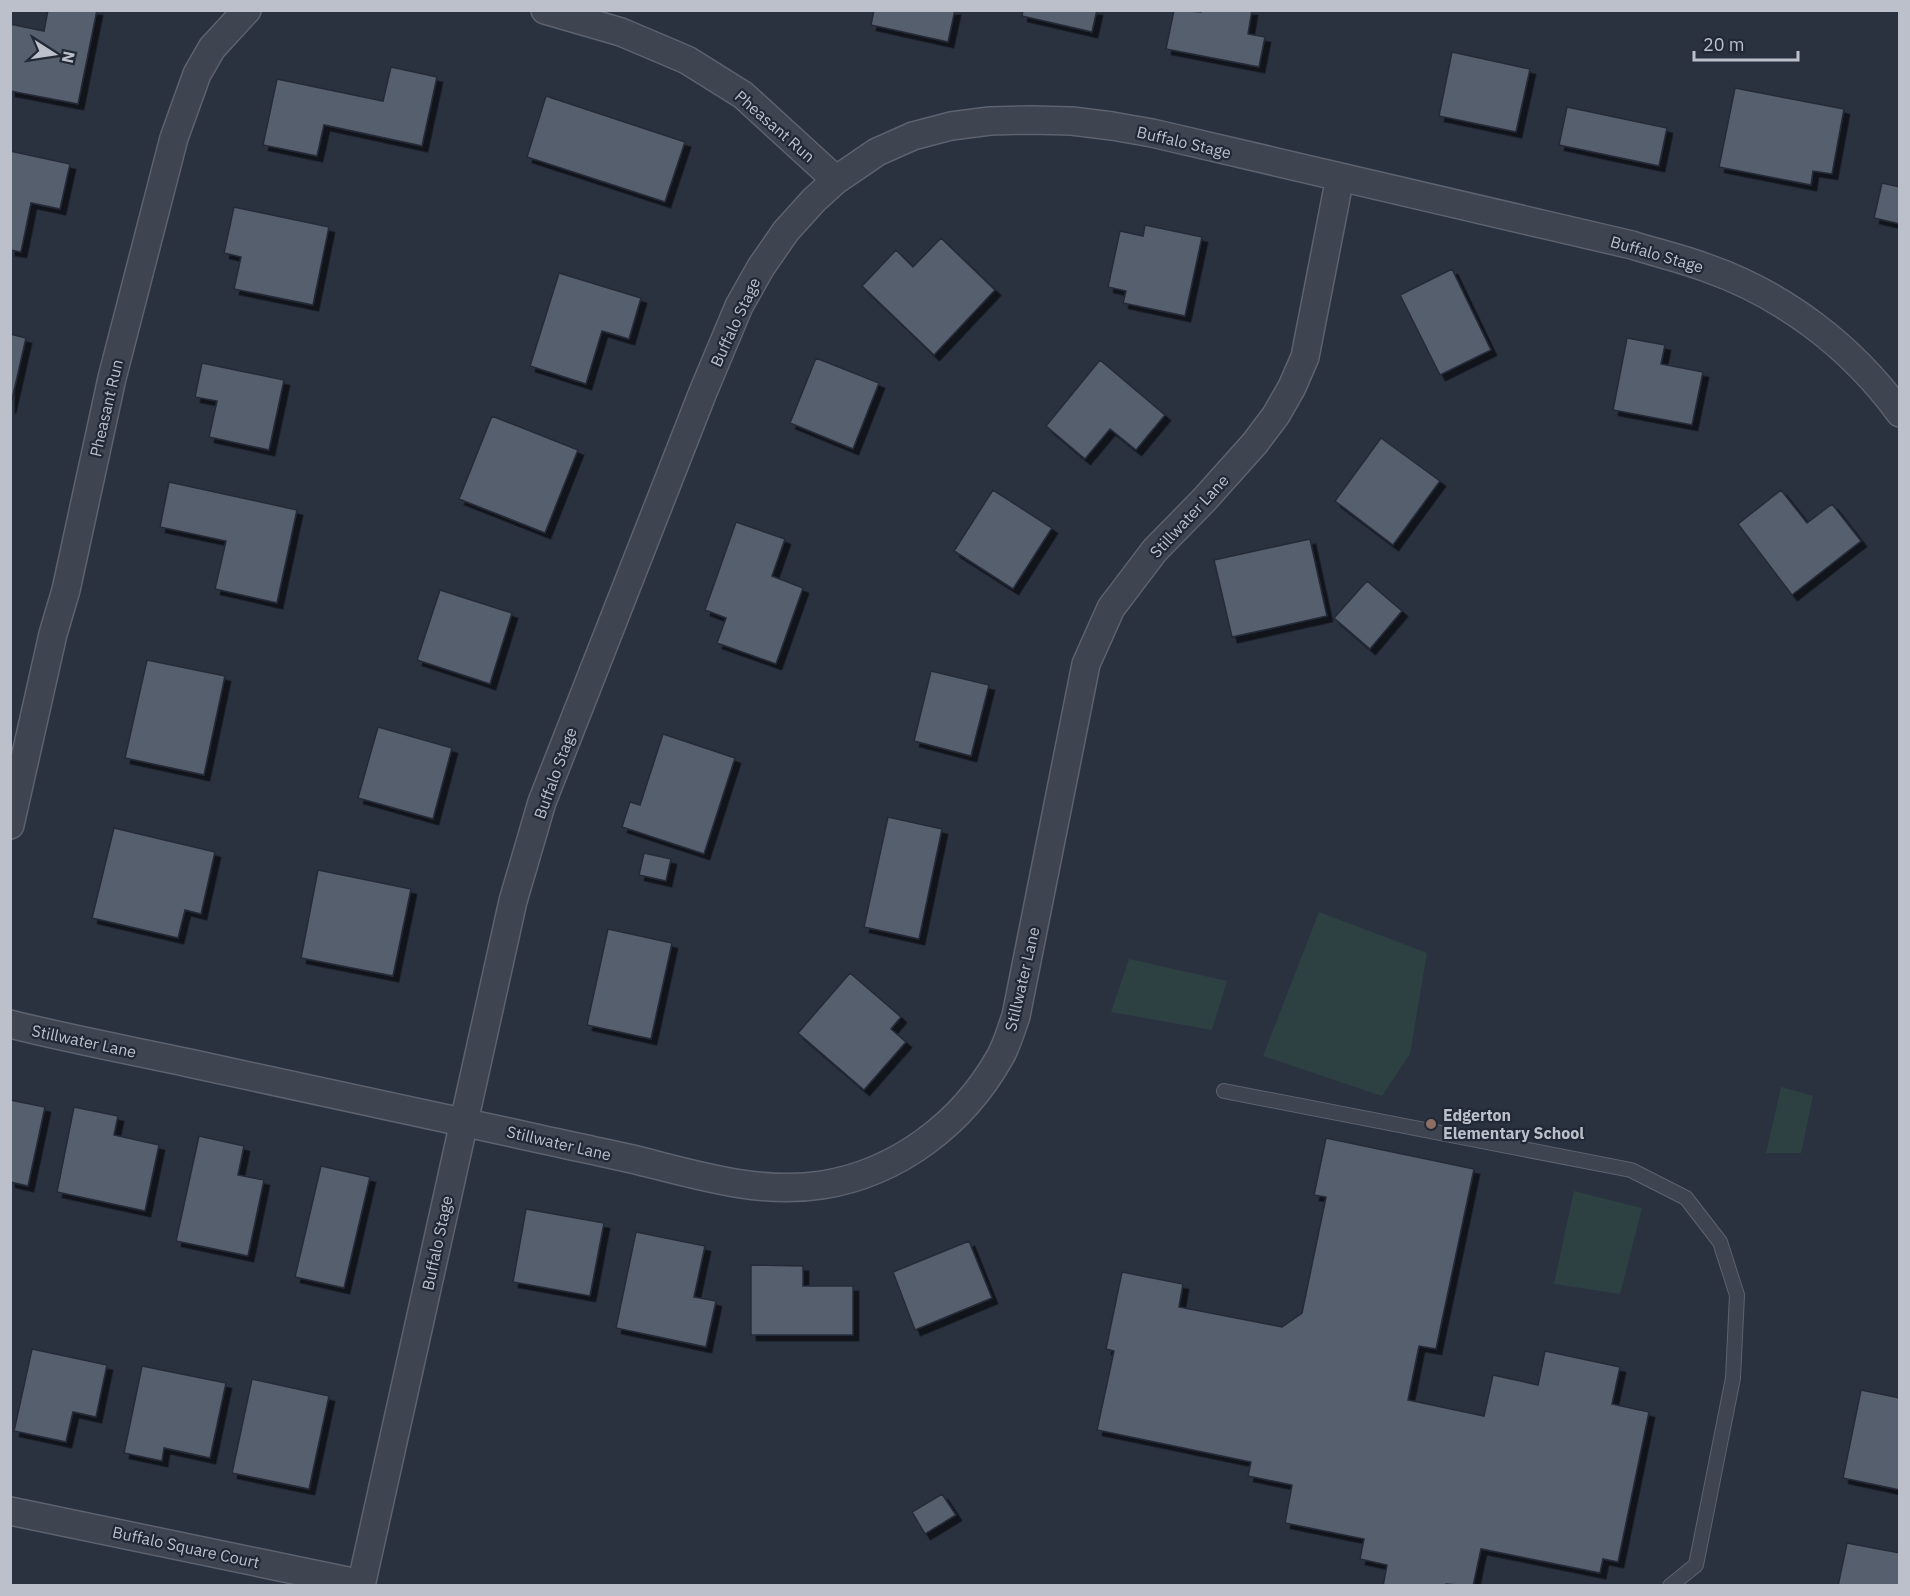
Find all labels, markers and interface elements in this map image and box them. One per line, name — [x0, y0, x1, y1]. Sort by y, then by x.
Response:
north arrow — [24, 24, 84, 84]
scale bar — [1694, 24, 1798, 62]
text: 20 m — [1703, 33, 1745, 56]
text: N — [58, 49, 80, 65]
street label: Pheasant Run — [731, 86, 819, 166]
street label: Buffalo Stage — [1135, 121, 1233, 163]
street label: Buffalo Stage — [1608, 231, 1706, 277]
street label: Buffalo Stage — [706, 274, 764, 370]
street label: Pheasant Run — [85, 357, 127, 459]
street label: Stillwater Lane — [1145, 470, 1233, 562]
street label: Buffalo Stage — [529, 724, 581, 822]
street label: Stillwater Lane — [1000, 925, 1044, 1033]
street label: Stillwater Lane — [30, 1020, 138, 1062]
place label: Edgerton Elementary School — [1443, 1105, 1584, 1143]
marker: Edgerton Elementary School — [1424, 1117, 1438, 1131]
street label: Stillwater Lane — [505, 1121, 613, 1165]
street label: Buffalo Stage — [417, 1194, 457, 1292]
street label: Buffalo Square Court — [111, 1522, 261, 1572]

